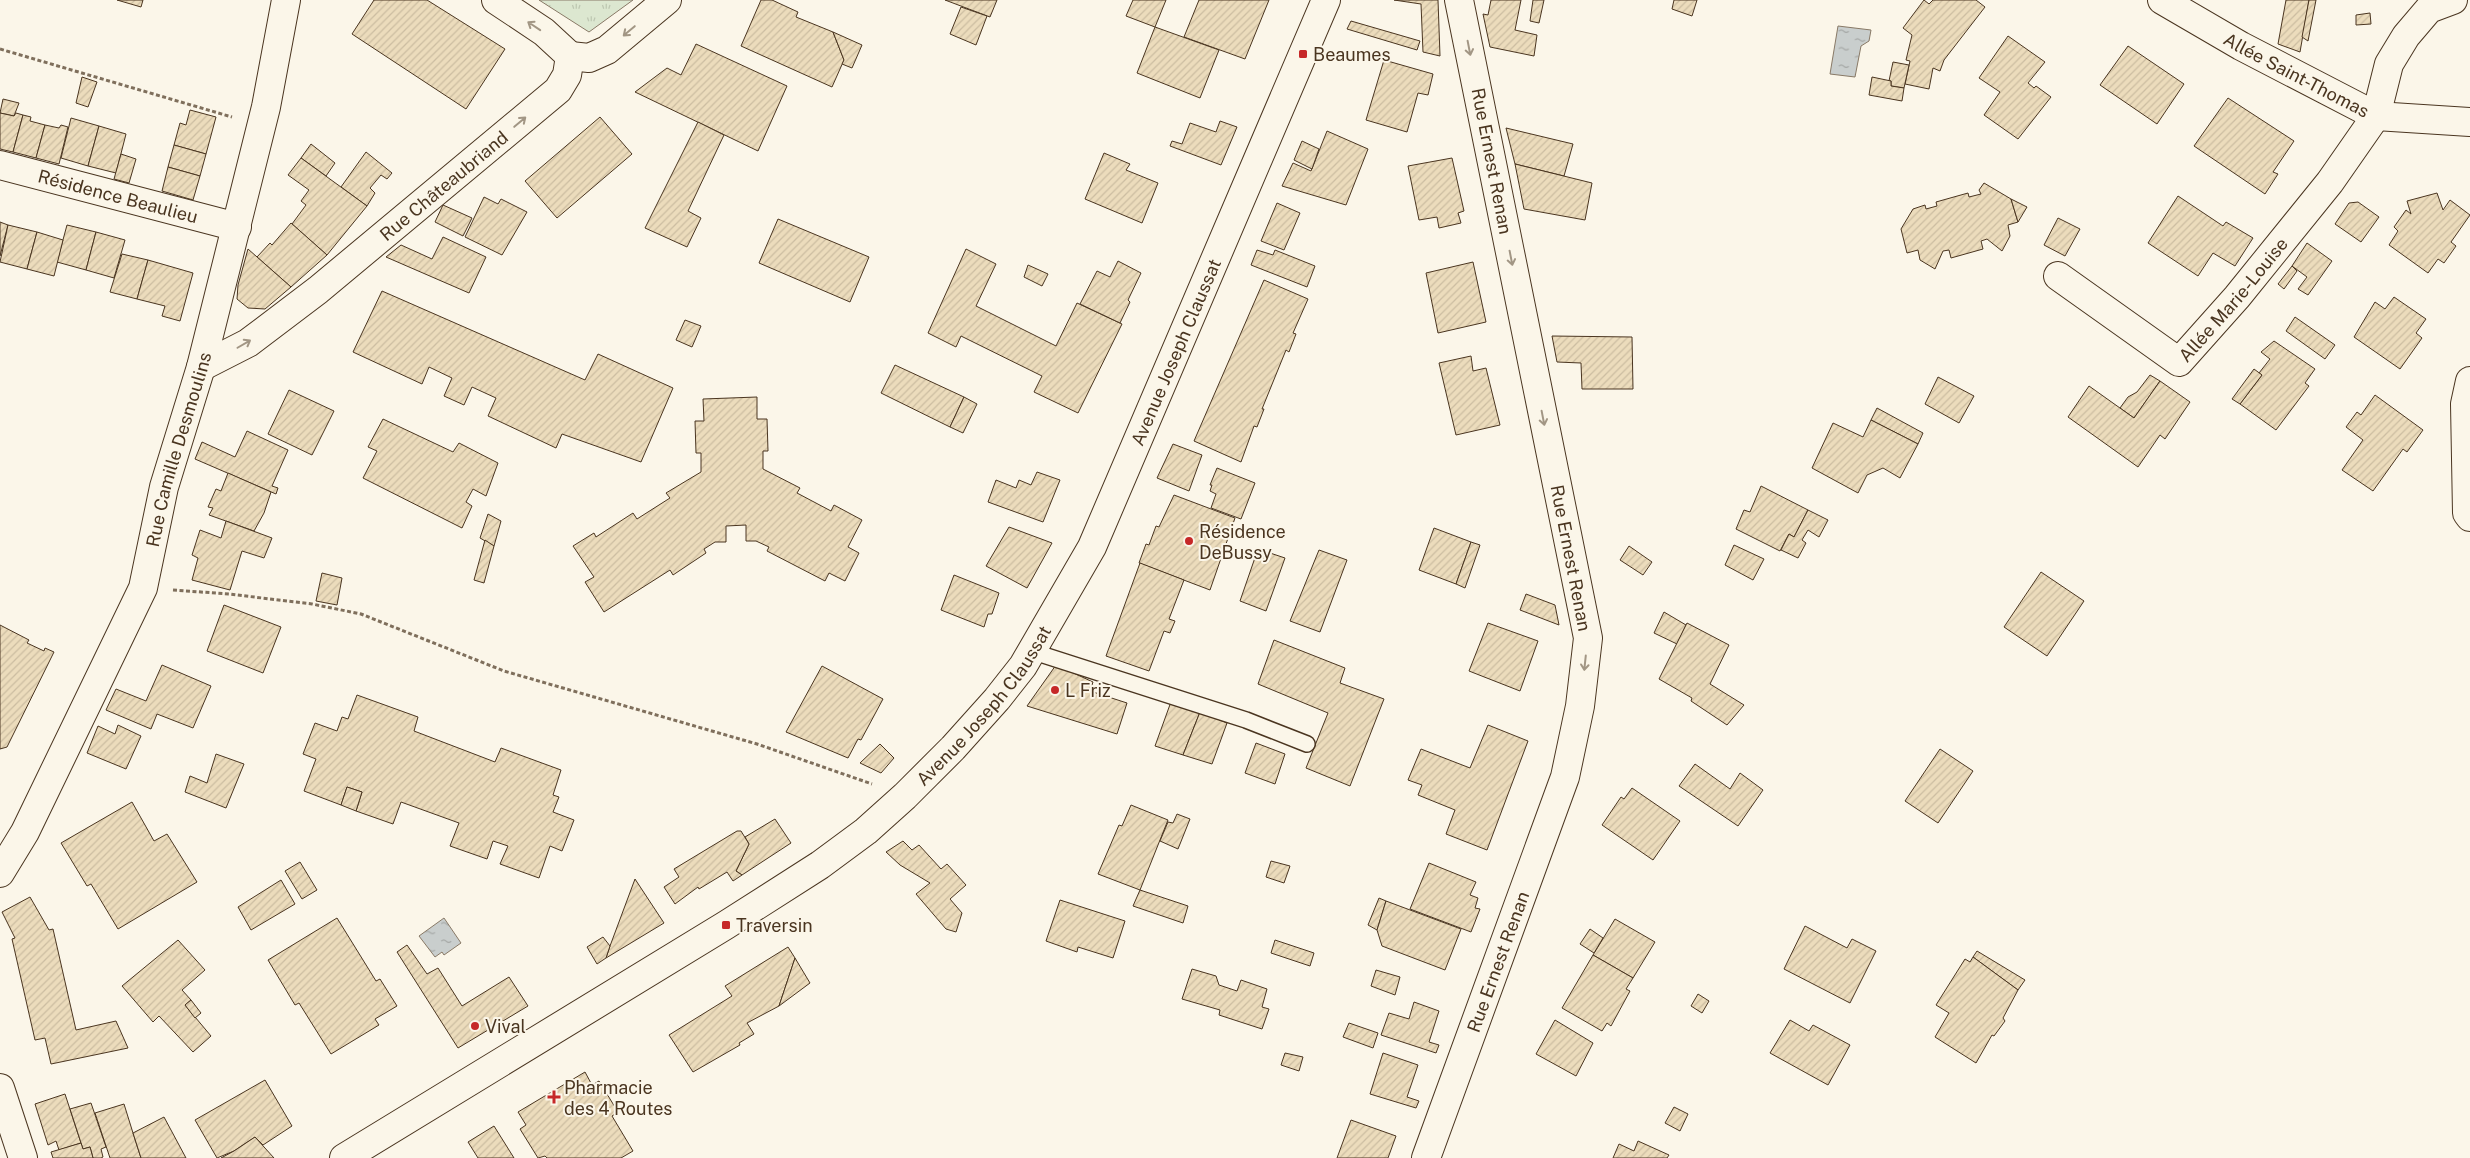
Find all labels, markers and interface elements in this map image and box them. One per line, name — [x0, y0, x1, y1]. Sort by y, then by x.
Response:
one-way arrow — [528, 21, 542, 31]
one-way arrow — [623, 26, 636, 37]
street label: Allée Saint-Thomas — [2220, 28, 2373, 121]
one-way arrow — [1465, 39, 1474, 55]
place label: Beaumes — [1313, 44, 1391, 65]
marker: Beaumes — [1297, 48, 1309, 60]
street label: Rue Ernest Renan — [1468, 86, 1516, 236]
one-way arrow — [514, 116, 527, 127]
street label: Rue Châteaubriand — [375, 126, 512, 245]
street label: Résidence Beaulieu — [36, 165, 200, 227]
street label: Allée Marie-Louise — [2174, 233, 2292, 366]
one-way arrow — [1507, 250, 1517, 266]
street label: Avenue Joseph Claussat — [1126, 255, 1225, 449]
one-way arrow — [236, 339, 251, 349]
street label: Rue Camille Desmoulins — [141, 350, 215, 549]
one-way arrow — [1539, 409, 1549, 425]
street label: Rue Ernest Renan — [1547, 483, 1595, 633]
place label: Résidence DeBussy — [1199, 521, 1286, 563]
marker: Résidence DeBussy — [1183, 535, 1195, 547]
street label: Avenue Joseph Claussat — [912, 622, 1055, 789]
one-way arrow — [1580, 655, 1590, 671]
place label: L Friz — [1065, 680, 1111, 701]
marker: L Friz — [1049, 684, 1061, 696]
street label: Rue Ernest Renan — [1462, 888, 1533, 1035]
place label: Traversin — [736, 915, 813, 936]
marker: Traversin — [720, 919, 732, 931]
place label: Vival — [485, 1016, 526, 1037]
marker: Vival — [469, 1020, 481, 1032]
place label: Pharmacie des 4 Routes — [564, 1077, 672, 1119]
marker: Pharmacie des 4 Routes — [548, 1091, 560, 1103]

